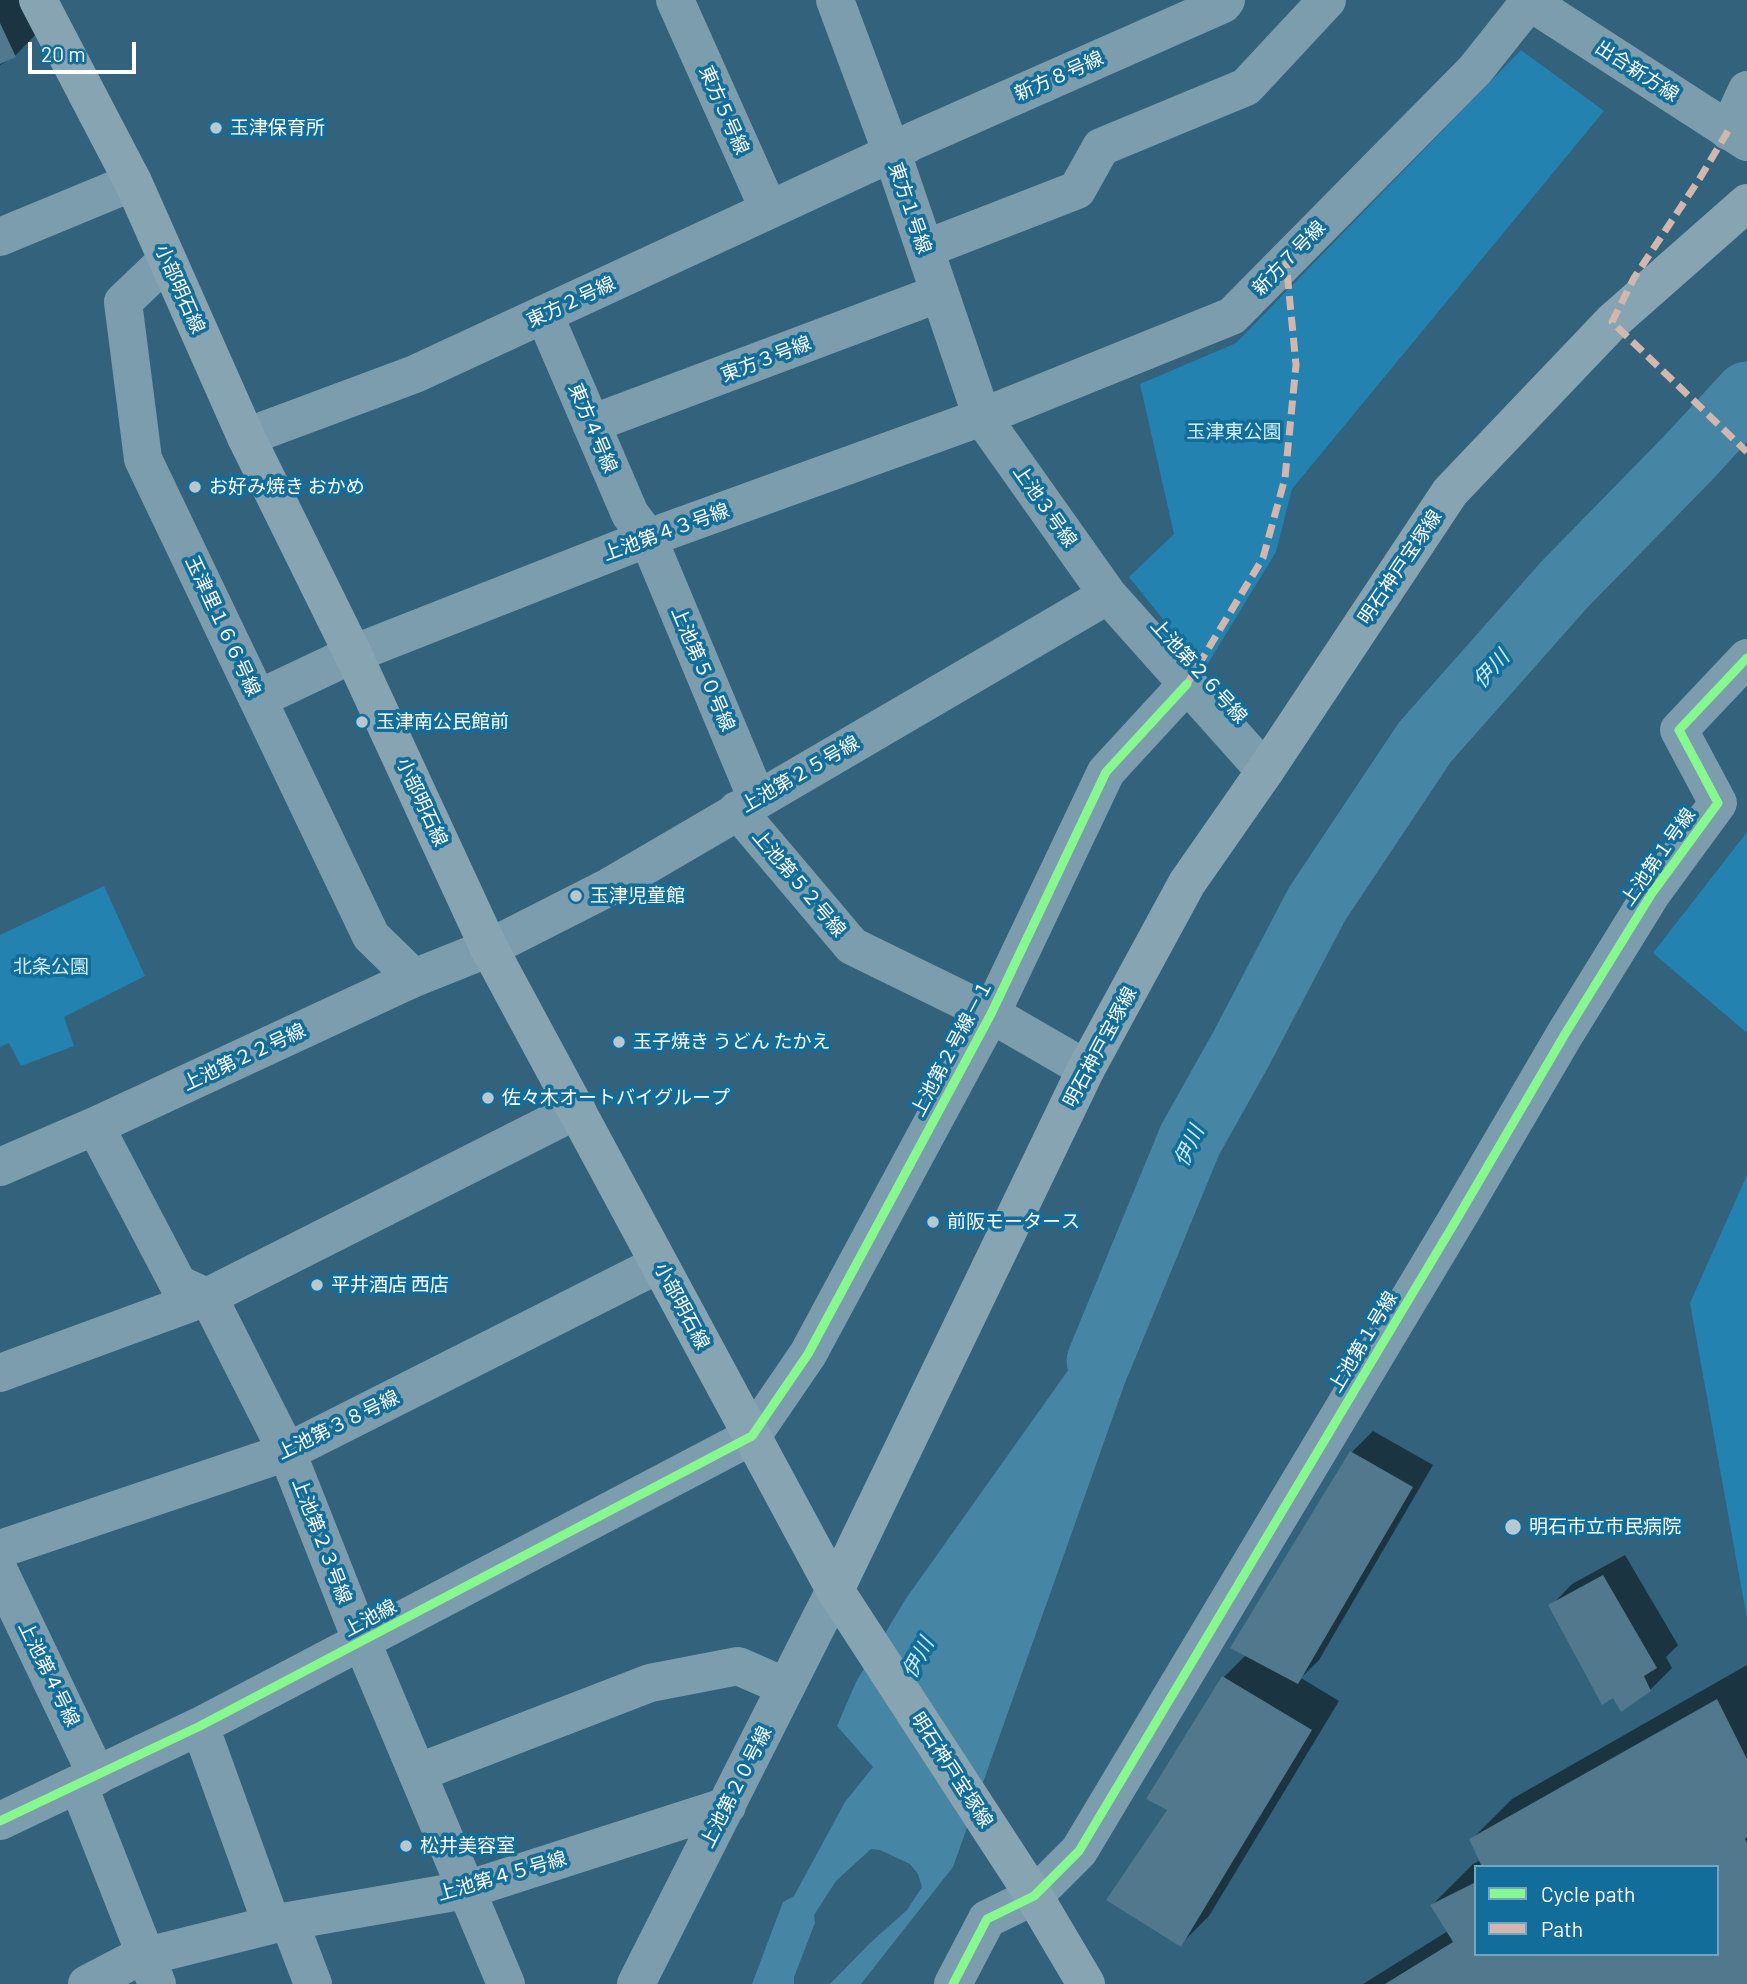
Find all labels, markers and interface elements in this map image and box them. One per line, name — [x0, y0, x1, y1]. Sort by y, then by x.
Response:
scale bar — [32, 28, 140, 72]
street label: 出合新方線 — [1591, 36, 1683, 106]
text: 20 m — [41, 41, 86, 66]
street label: 新方８号線 — [1011, 46, 1107, 106]
street label: 東方５号線 — [694, 62, 754, 158]
place label: 玉津保育所 — [230, 117, 325, 139]
marker: 玉津保育所 — [208, 120, 224, 136]
street label: 東方１号線 — [884, 159, 936, 257]
street label: 新方７号線 — [1248, 216, 1330, 300]
street label: 小部明石線 — [150, 241, 210, 337]
street label: 東方２号線 — [523, 272, 619, 332]
street label: 東方３号線 — [718, 331, 814, 387]
street label: 東方４号線 — [564, 380, 622, 476]
park label: 玉津東公園 — [1187, 421, 1281, 443]
street label: 上池３号線 — [1008, 461, 1082, 551]
place label: お好み焼き おかめ — [209, 476, 365, 498]
marker: お好み焼き おかめ — [187, 479, 203, 495]
street label: 上池第４３号線 — [600, 499, 732, 565]
street label: 明石神戸宝塚線 — [1353, 505, 1447, 629]
street label: 玉津里１６６号線 — [181, 552, 265, 700]
street label: 上池第５０号線 — [667, 603, 739, 735]
street label: 上池第２６号線 — [1146, 614, 1252, 728]
water label: 伊川 — [1468, 645, 1514, 693]
place label: 玉津南公民館前 — [376, 711, 509, 733]
marker: 玉津南公民館前 — [354, 714, 370, 730]
street label: 上池第２５号線 — [737, 731, 863, 817]
street label: 小部明石線 — [392, 754, 452, 850]
street label: 上池第１号線 — [1616, 804, 1700, 910]
street label: 上池第５２号線 — [748, 825, 850, 941]
place label: 玉津児童館 — [590, 885, 685, 907]
marker: 玉津児童館 — [568, 888, 584, 904]
park label: 北条公園 — [13, 956, 89, 978]
street label: 上池第２号線－１ — [906, 976, 998, 1120]
street label: 明石神戸宝塚線 — [1059, 983, 1141, 1111]
street label: 上池第２２号線 — [179, 1019, 309, 1095]
place label: 玉子焼き うどん たかえ — [633, 1031, 831, 1053]
marker: 玉子焼き うどん たかえ — [611, 1034, 627, 1050]
place label: 佐々木オートバイグループ — [502, 1087, 730, 1109]
marker: 佐々木オートバイグループ — [480, 1090, 496, 1106]
water label: 伊川 — [1169, 1122, 1209, 1170]
place label: 前阪モータース — [947, 1211, 1080, 1233]
marker: 前阪モータース — [925, 1214, 941, 1230]
street label: 小部明石線 — [650, 1259, 714, 1353]
place label: 平井酒店 西店 — [331, 1274, 449, 1296]
marker: 平井酒店 西店 — [309, 1277, 325, 1293]
street label: 上池第１号線 — [1324, 1287, 1402, 1397]
street label: 上池第３８号線 — [273, 1386, 403, 1464]
street label: 上池第２３号線 — [288, 1475, 356, 1607]
place label: 明石市立市民病院 — [1529, 1516, 1681, 1538]
marker: 明石市立市民病院 — [1503, 1517, 1523, 1537]
street label: 上池線 — [339, 1595, 401, 1641]
street label: 上池第４号線 — [14, 1618, 84, 1730]
water label: 伊川 — [897, 1634, 939, 1682]
street label: 明石神戸宝塚線 — [906, 1708, 998, 1832]
street label: 上池第２０号線 — [696, 1723, 776, 1851]
place label: 松井美容室 — [420, 1835, 515, 1857]
marker: 松井美容室 — [398, 1838, 414, 1854]
street label: 上池第４５号線 — [435, 1847, 569, 1905]
legend — [1474, 1865, 1719, 1956]
text: Cycle path — [1541, 1881, 1635, 1906]
text: Path — [1541, 1916, 1583, 1941]

